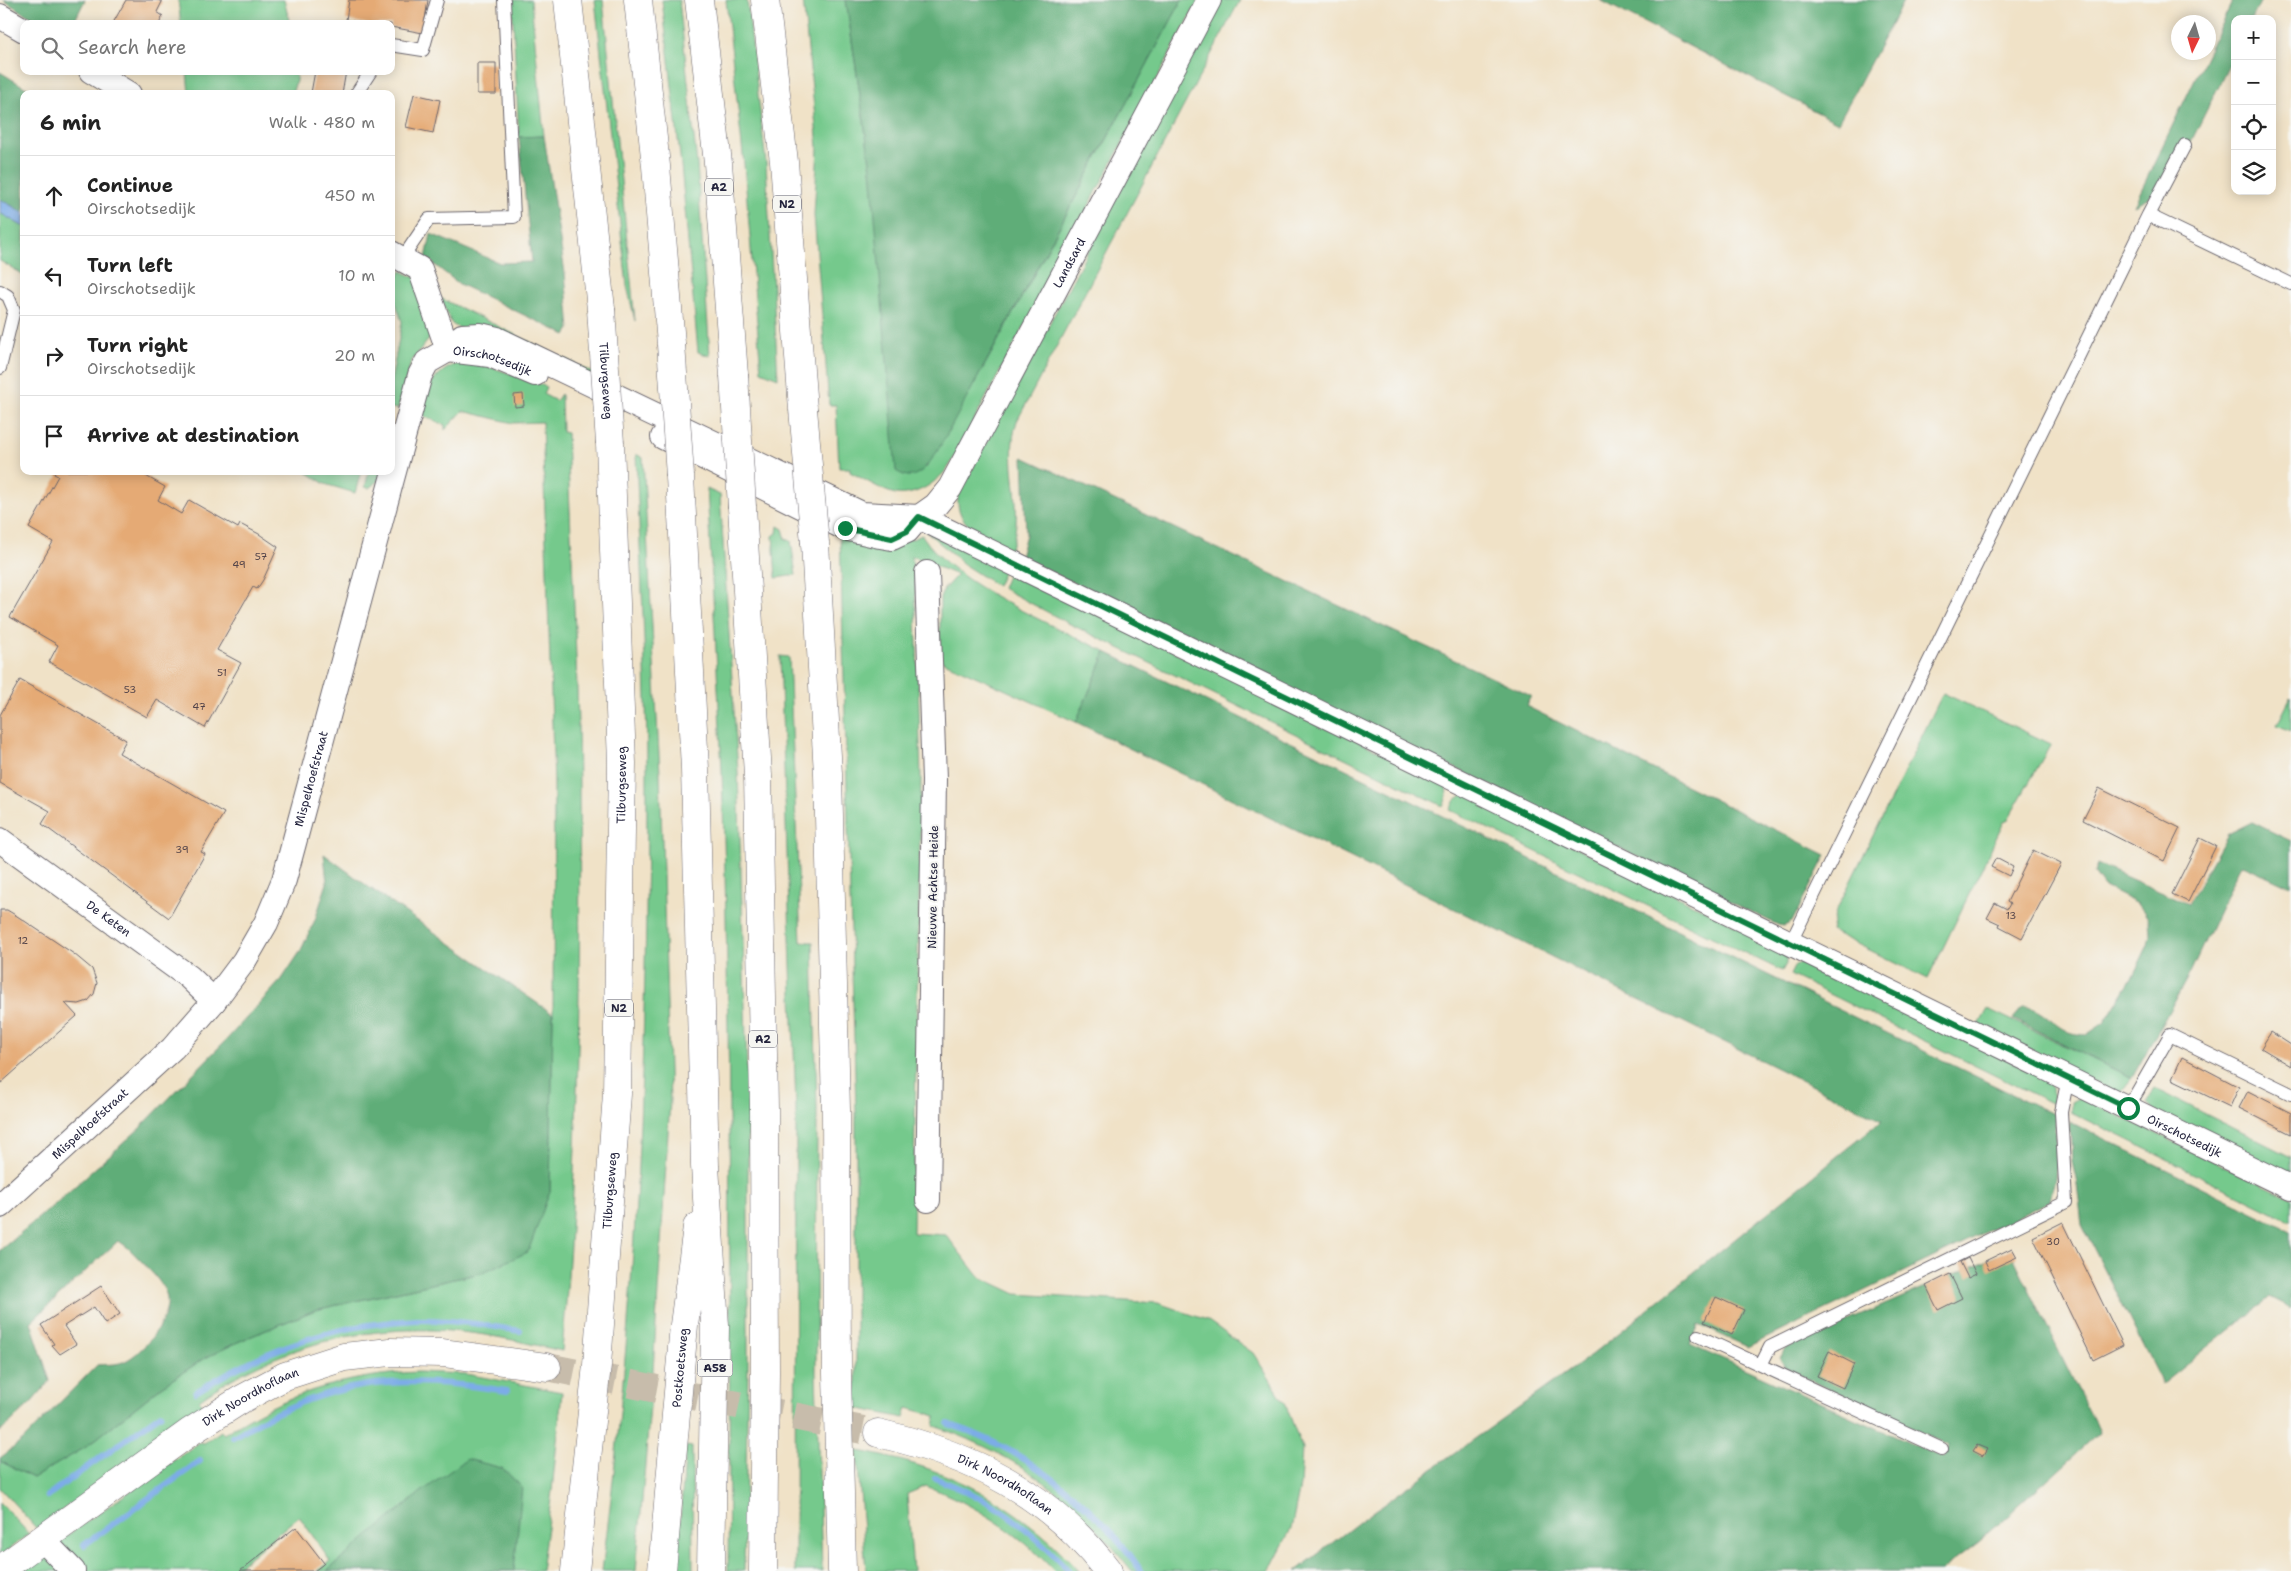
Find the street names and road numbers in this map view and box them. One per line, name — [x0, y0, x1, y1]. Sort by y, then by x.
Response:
road number: A2 — [705, 178, 733, 196]
road number: N2 — [773, 195, 801, 212]
street label: Landsard — [1049, 235, 1089, 291]
street label: Tilburgseweg — [595, 342, 616, 420]
street label: Oirschotsedijk — [452, 343, 534, 380]
street label: Mispelhoefstraat — [291, 729, 332, 828]
street label: Tilburgseweg — [613, 746, 630, 824]
street label: Nieuwe Achtse Heide — [924, 825, 942, 949]
street label: De Keten — [83, 897, 134, 940]
road number: N2 — [605, 1000, 633, 1016]
road number: A2 — [749, 1030, 777, 1048]
street label: Mispelhoefstraat — [48, 1085, 132, 1163]
street label: Oirschotsedijk — [2144, 1111, 2225, 1161]
street label: Tilburgseweg — [599, 1151, 621, 1230]
street label: Postkoetsweg — [669, 1327, 692, 1408]
road number: A58 — [698, 1360, 732, 1376]
street label: Dirk Noordhoflaan — [199, 1364, 301, 1430]
street label: Dirk Noordhoflaan — [955, 1450, 1056, 1518]

